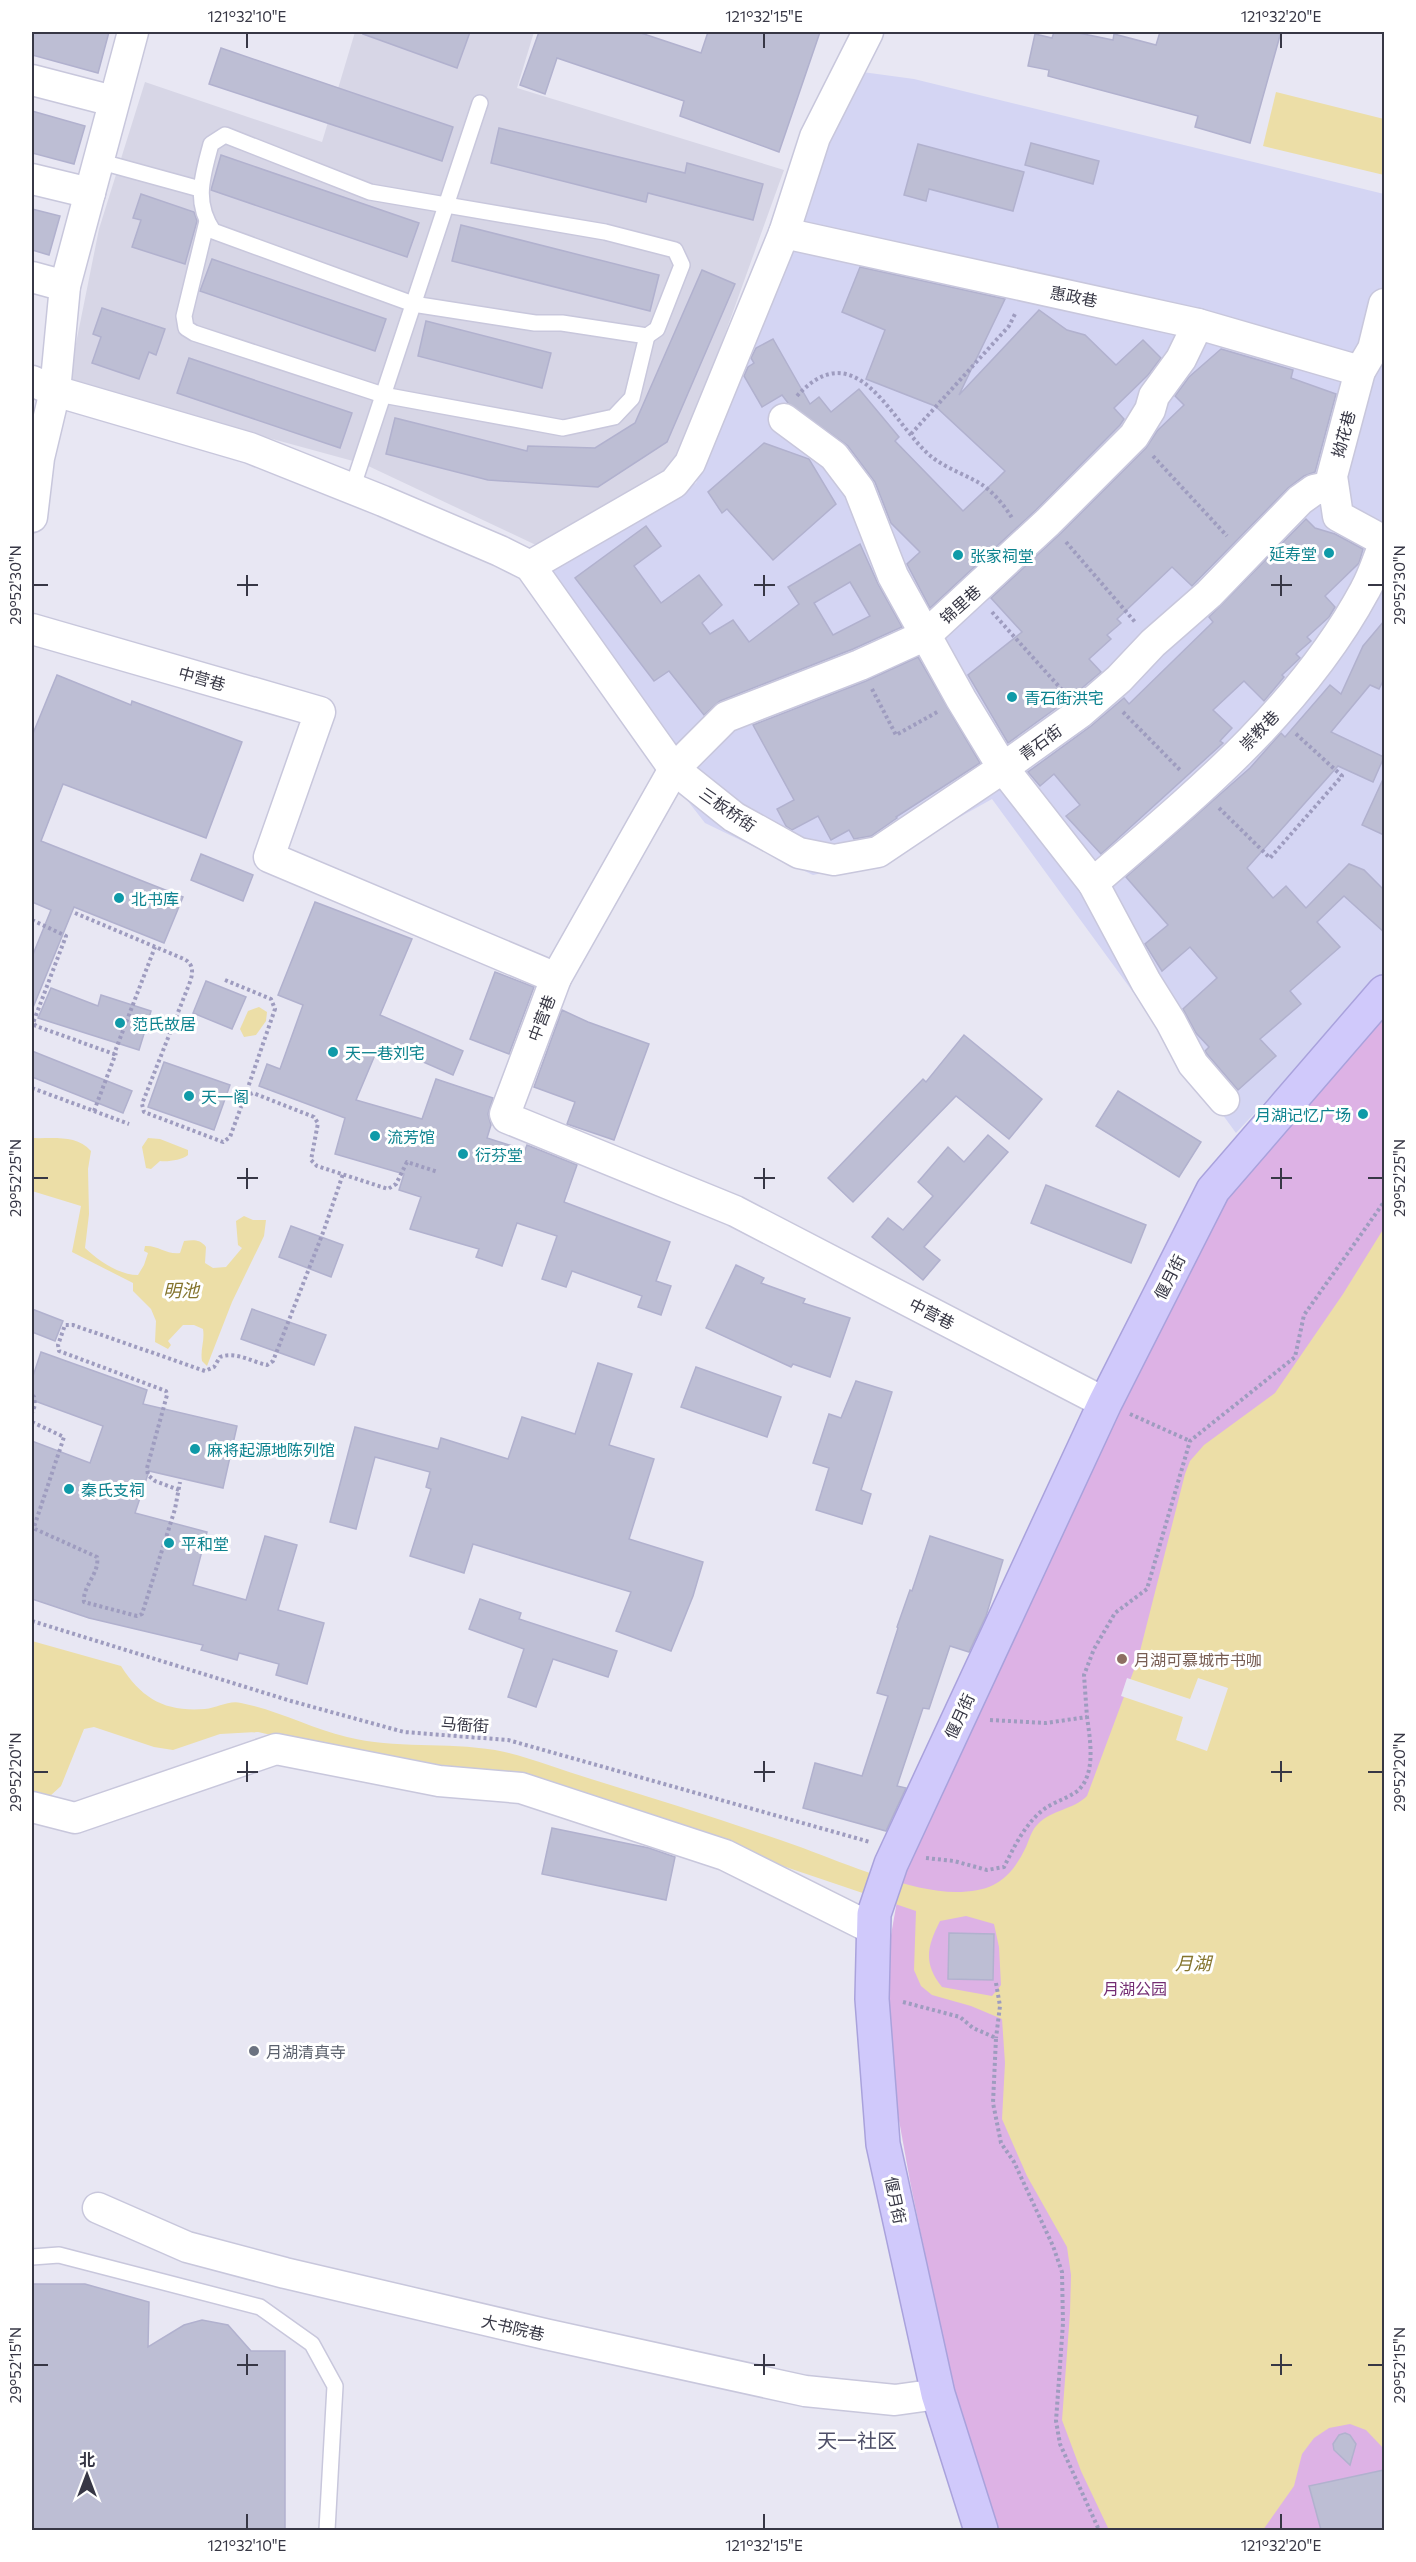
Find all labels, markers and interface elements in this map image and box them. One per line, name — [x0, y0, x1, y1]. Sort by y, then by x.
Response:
text: 121°32'10"E — [208, 7, 287, 25]
text: 121°32'15"E — [725, 7, 803, 25]
text: 121°32'20"E — [1241, 7, 1321, 25]
street label: 惠政巷 — [1049, 282, 1099, 310]
street label: 拗花巷 — [1328, 408, 1358, 460]
place label: 延寿堂 — [1269, 544, 1317, 563]
text: 29°52'30"N — [6, 545, 24, 625]
text: 29°52'30"N — [1390, 545, 1408, 625]
place label: 张家祠堂 — [970, 546, 1034, 565]
marker: 延寿堂 — [1322, 546, 1336, 560]
marker: 张家祠堂 — [951, 548, 965, 562]
street label: 锦里巷 — [936, 581, 984, 627]
street label: 中营巷 — [176, 662, 228, 694]
place label: 青石街洪宅 — [1024, 688, 1104, 707]
marker: 青石街洪宅 — [1005, 690, 1019, 704]
street label: 崇教巷 — [1235, 706, 1283, 754]
street label: 青石街 — [1015, 720, 1065, 764]
street label: 三板桥街 — [696, 783, 760, 835]
place label: 北书库 — [131, 889, 179, 908]
marker: 北书库 — [112, 891, 126, 905]
street label: 中营巷 — [524, 992, 558, 1044]
place label: 范氏故居 — [132, 1014, 196, 1033]
marker: 范氏故居 — [113, 1016, 127, 1030]
place label: 天一巷刘宅 — [345, 1043, 425, 1062]
marker: 天一巷刘宅 — [326, 1045, 340, 1059]
place label: 天一阁 — [201, 1087, 249, 1106]
marker: 天一阁 — [182, 1089, 196, 1103]
place label: 月湖记忆广场 — [1255, 1105, 1351, 1124]
marker: 月湖记忆广场 — [1356, 1107, 1370, 1121]
place label: 流芳馆 — [387, 1127, 435, 1146]
marker: 流芳馆 — [368, 1129, 382, 1143]
text: 29°52'25"N — [6, 1139, 24, 1217]
text: 29°52'25"N — [1390, 1139, 1408, 1217]
place label: 衍芬堂 — [475, 1145, 523, 1164]
marker: 衍芬堂 — [456, 1147, 470, 1161]
street label: 偃月街 — [1150, 1251, 1188, 1303]
water label: 明池 — [163, 1279, 201, 1301]
street label: 中营巷 — [906, 1294, 958, 1332]
place label: 麻将起源地陈列馆 — [207, 1440, 335, 1459]
marker: 麻将起源地陈列馆 — [188, 1442, 202, 1456]
place label: 秦氏支祠 — [81, 1480, 145, 1499]
marker: 秦氏支祠 — [62, 1482, 76, 1496]
place label: 平和堂 — [181, 1534, 229, 1553]
marker: 平和堂 — [162, 1536, 176, 1550]
place label: 月湖可慕城市书咖 — [1134, 1650, 1262, 1669]
marker: 月湖可慕城市书咖 — [1115, 1652, 1129, 1666]
street label: 偃月街 — [940, 1690, 978, 1742]
street label: 马衙街 — [440, 1713, 490, 1735]
text: 29°52'20"N — [6, 1732, 24, 1812]
text: 29°52'20"N — [1390, 1732, 1408, 1812]
water label: 月湖 — [1175, 1952, 1214, 1974]
park label: 月湖公园 — [1103, 1979, 1167, 1998]
place label: 月湖清真寺 — [266, 2042, 346, 2061]
marker: 月湖清真寺 — [247, 2044, 261, 2058]
street label: 偃月街 — [882, 2175, 910, 2225]
street label: 大书院巷 — [480, 2311, 546, 2343]
text: 29°52'15"N — [6, 2327, 24, 2403]
text: 29°52'15"N — [1390, 2327, 1408, 2403]
district label: 天一社区 — [817, 2428, 897, 2452]
north arrow — [57, 2445, 117, 2505]
text: 北 — [79, 2450, 95, 2469]
text: 121°32'10"E — [208, 2536, 287, 2554]
text: 121°32'15"E — [725, 2536, 803, 2554]
text: 121°32'20"E — [1241, 2536, 1321, 2554]

